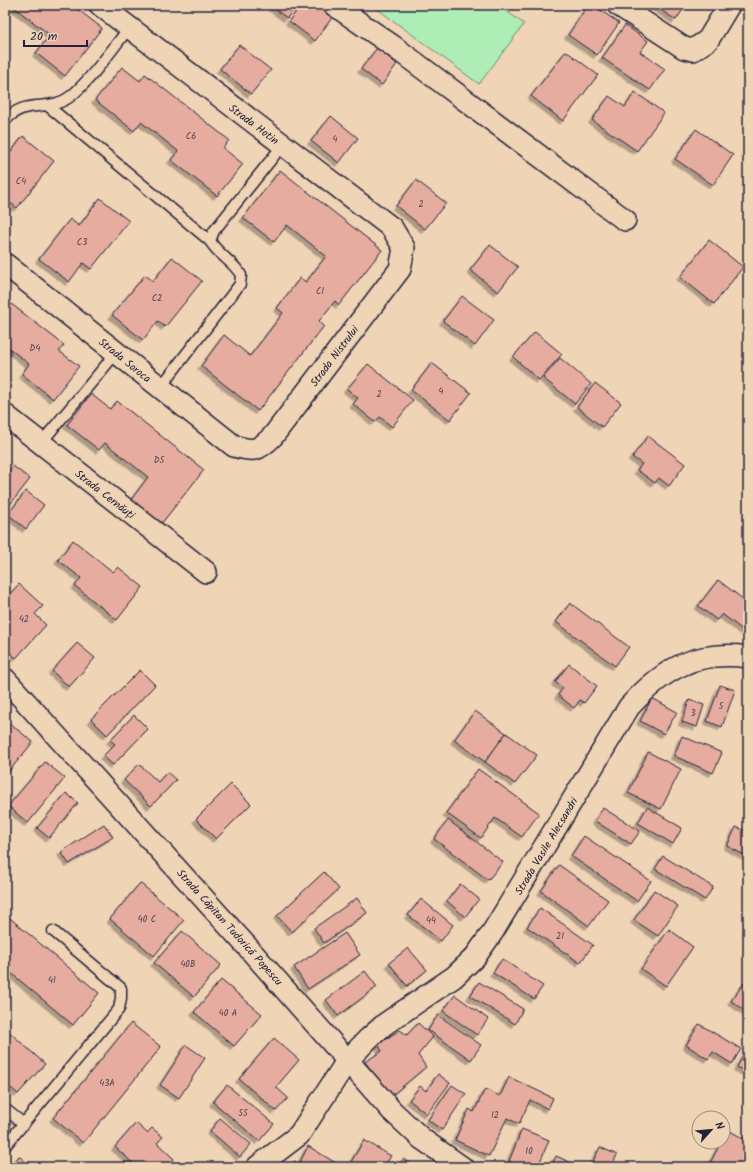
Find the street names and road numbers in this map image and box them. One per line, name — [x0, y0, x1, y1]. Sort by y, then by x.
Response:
street label: Strada Hotin — [224, 100, 282, 150]
street label: Strada Nistrului — [306, 322, 364, 391]
street label: Strada Soroca — [94, 334, 155, 388]
street label: Strada Cernăuți — [70, 465, 139, 524]
street label: Strada Vasile Alecsandri — [511, 794, 583, 899]
street label: Strada Căpitan Tudorică Popescu — [172, 865, 287, 991]

